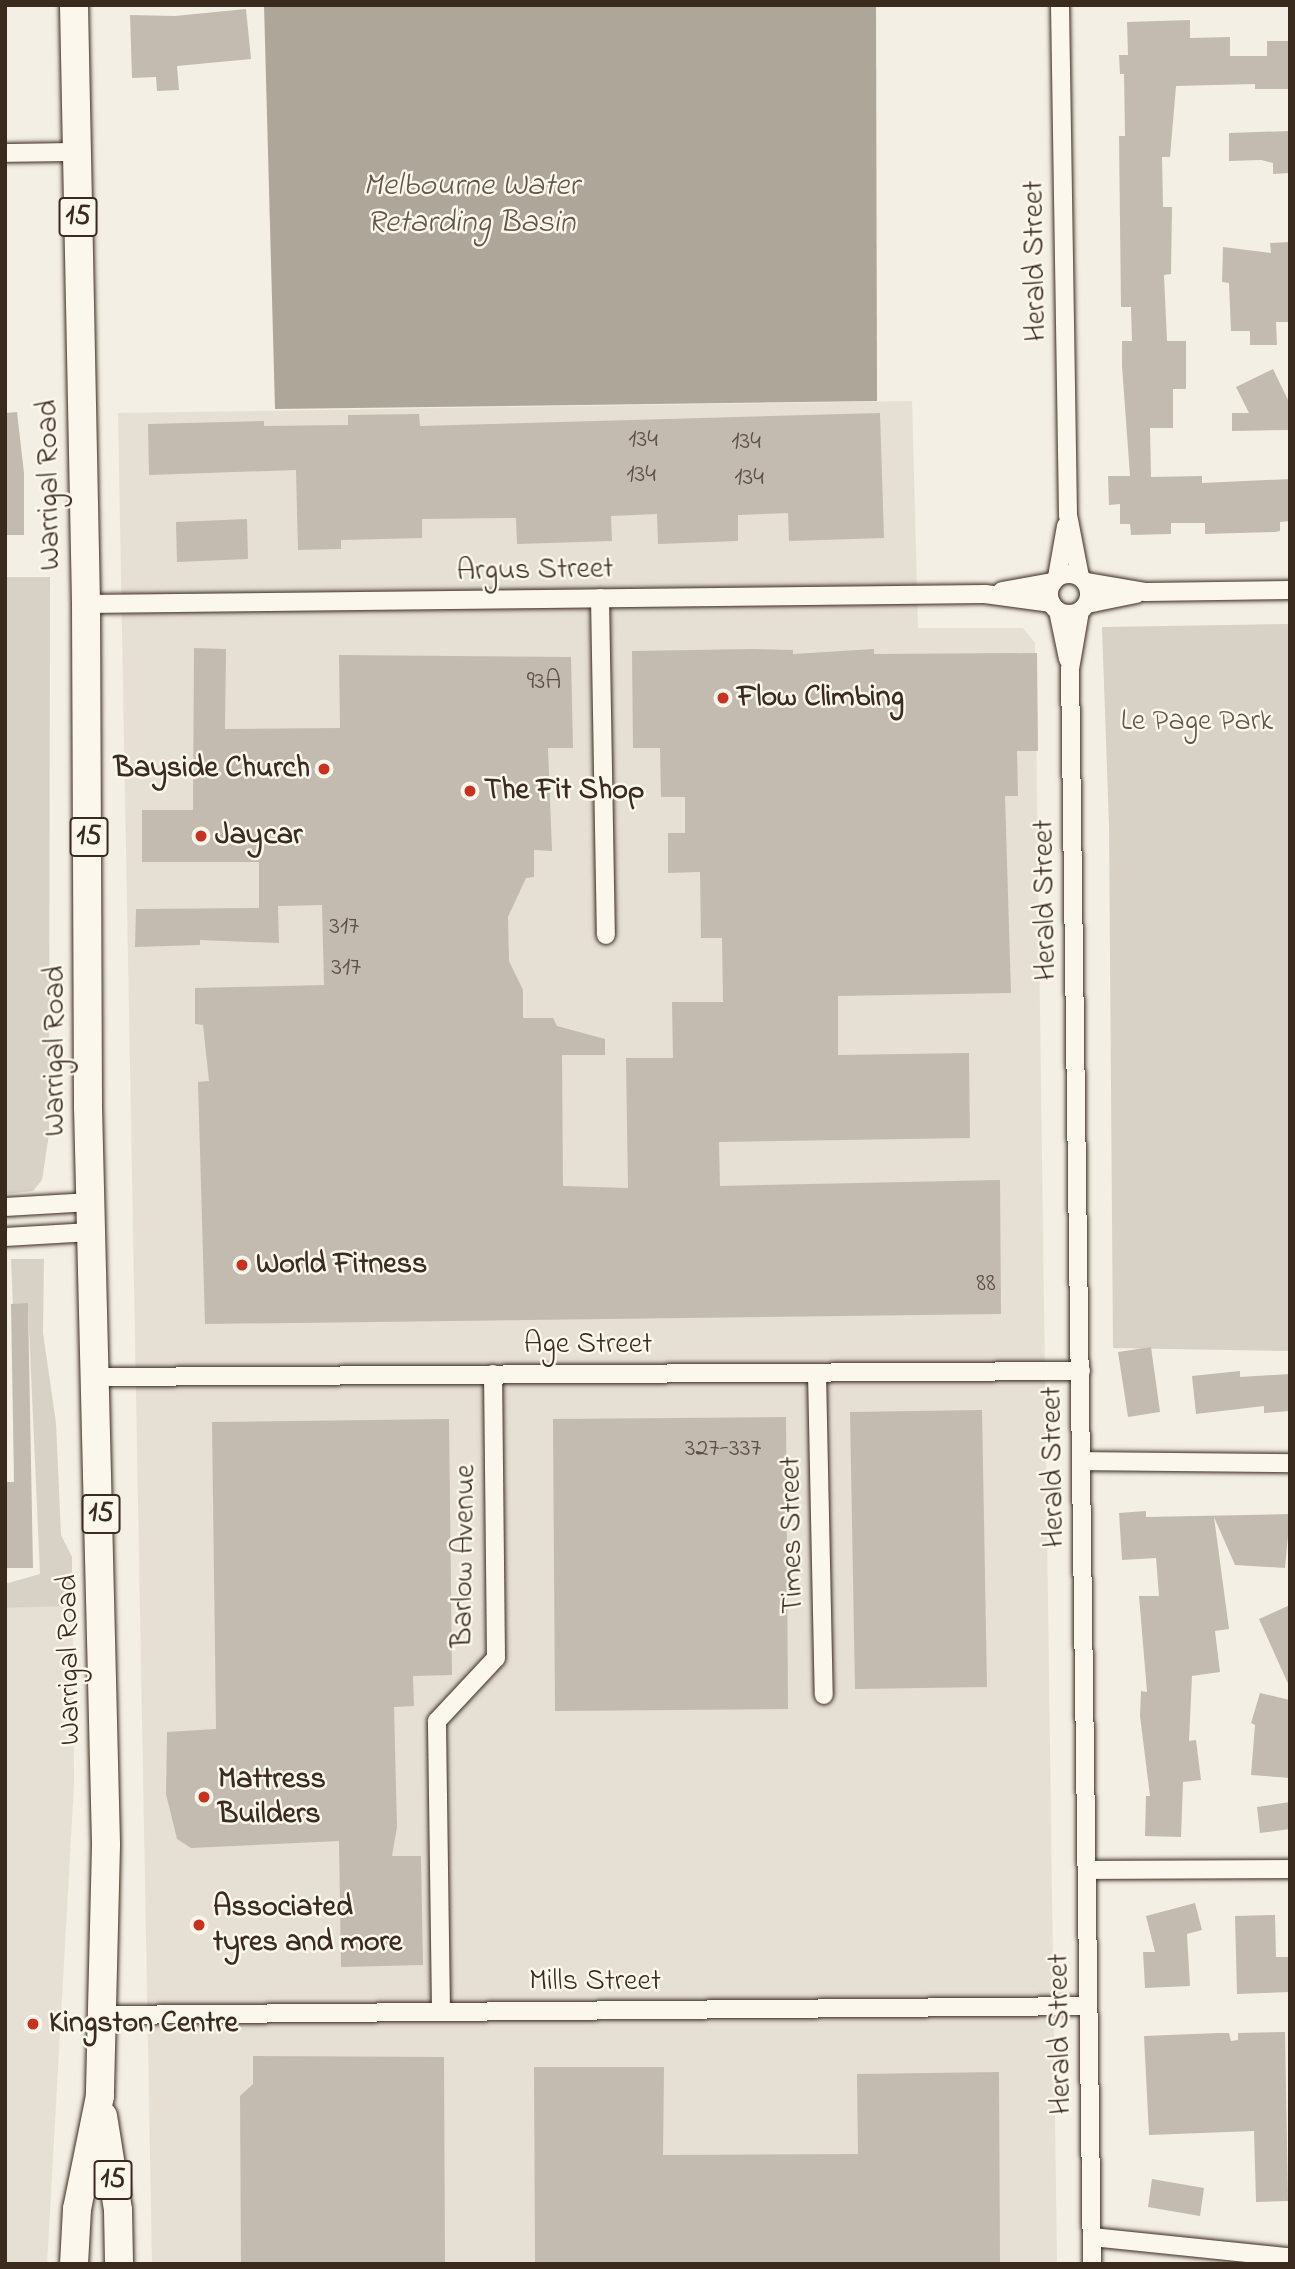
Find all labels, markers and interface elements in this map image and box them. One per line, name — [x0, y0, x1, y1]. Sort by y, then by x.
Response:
water label: Melbourne Water Retarding Basin — [363, 169, 579, 244]
street label: Herald Street — [1017, 180, 1055, 342]
road number: 15 — [57, 192, 99, 242]
street label: Warrigal Road — [31, 399, 69, 571]
house number: 134 — [628, 425, 658, 457]
house number: 134 — [731, 427, 761, 459]
house number: 134 — [626, 460, 656, 492]
house number: 134 — [734, 463, 764, 495]
street label: Argus Street — [456, 552, 614, 590]
house number: 93A — [527, 667, 561, 699]
place label: Flow Climbing — [737, 680, 904, 716]
marker: Flow Climbing — [715, 690, 731, 706]
park label: Le Page Park — [1121, 704, 1273, 740]
place label: Bayside Church — [114, 751, 310, 787]
marker: Bayside Church — [316, 761, 332, 777]
place label: The Fit Shop — [484, 773, 644, 809]
marker: The Fit Shop — [462, 783, 478, 799]
road number: 15 — [68, 812, 110, 862]
place label: Jaycar — [215, 818, 302, 854]
street label: Herald Street — [1027, 819, 1065, 981]
marker: Jaycar — [193, 828, 209, 844]
house number: 317 — [329, 912, 359, 944]
house number: 317 — [331, 953, 361, 985]
street label: Warrigal Road — [38, 966, 74, 1136]
place label: World Fitness — [256, 1247, 427, 1283]
marker: World Fitness — [234, 1257, 250, 1273]
house number: 88 — [976, 1269, 996, 1301]
street label: Age Street — [524, 1327, 652, 1363]
street label: Herald Street — [1035, 1386, 1073, 1548]
house number: 327-337 — [685, 1434, 761, 1466]
street label: Times Street — [774, 1456, 812, 1614]
street label: Barlow Avenue — [445, 1464, 485, 1648]
road number: 15 — [80, 1490, 122, 1538]
street label: Warrigal Road — [51, 1574, 89, 1746]
place label: Mattress Builders — [218, 1762, 326, 1832]
marker: Mattress Builders — [196, 1789, 212, 1805]
place label: Associated tyres and more — [213, 1890, 402, 1960]
marker: Associated tyres and more — [191, 1917, 207, 1933]
street label: Herald Street — [1042, 1953, 1080, 2115]
street label: Mills Street — [529, 1964, 661, 2000]
place label: Kingston Centre — [49, 2006, 238, 2042]
marker: Kingston Centre — [23, 2014, 43, 2034]
road number: 15 — [92, 2156, 134, 2204]

